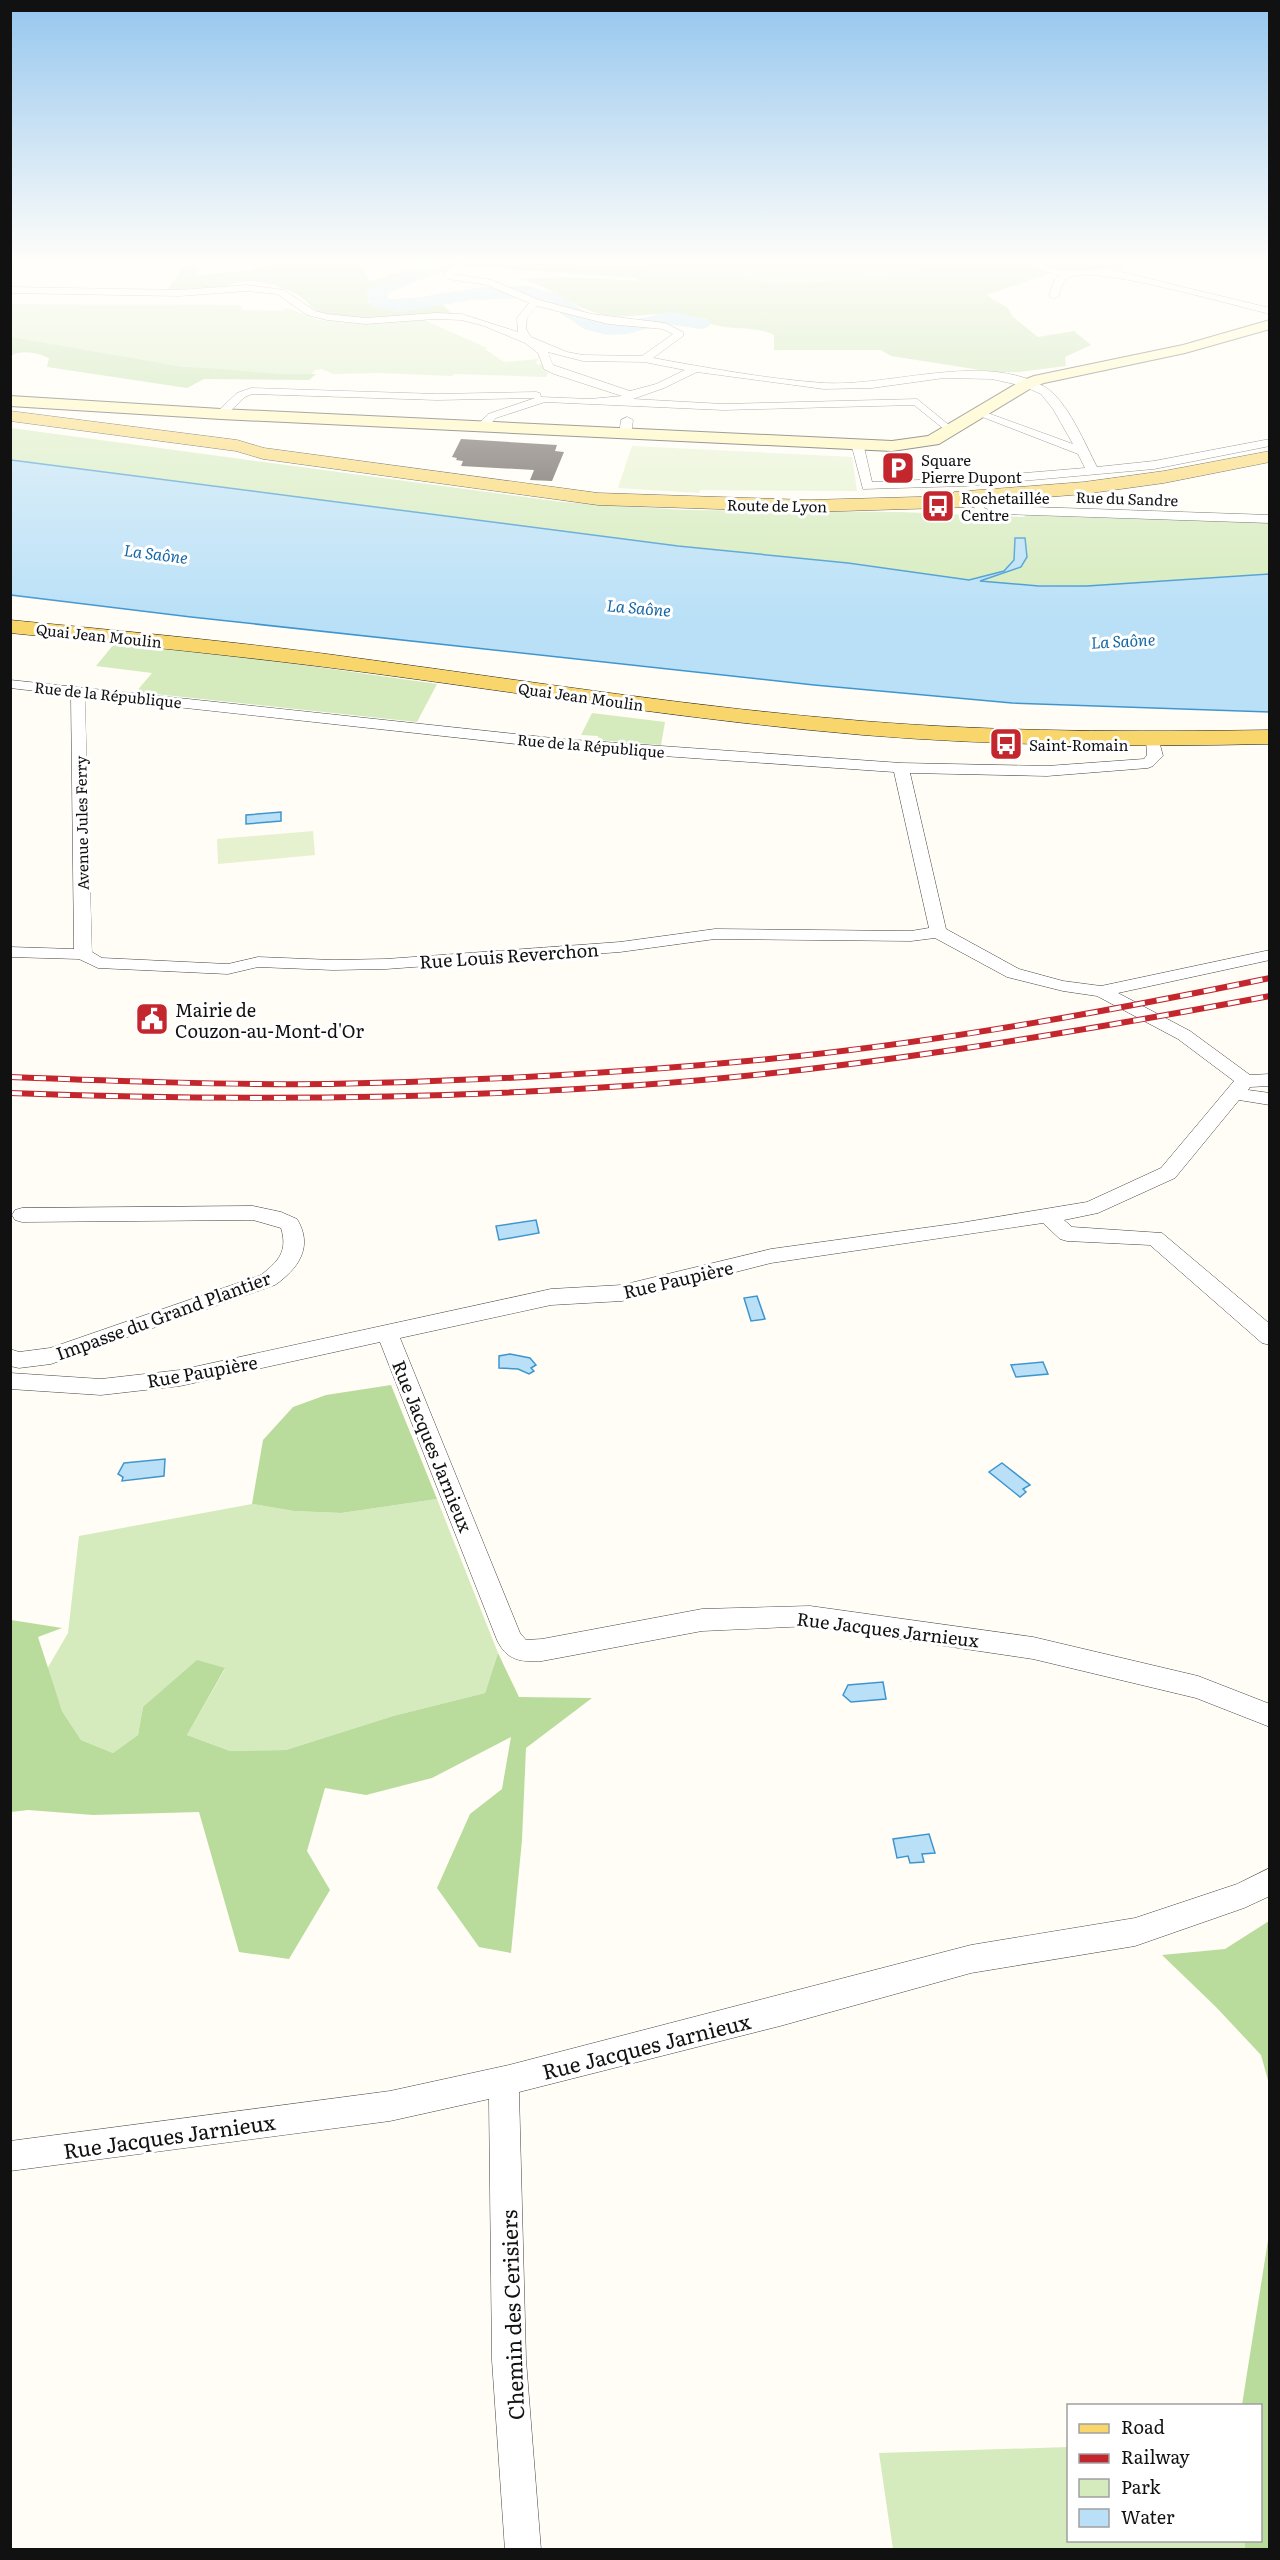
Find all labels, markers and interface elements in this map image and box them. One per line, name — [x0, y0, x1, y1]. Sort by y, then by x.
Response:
place label: Square Pierre Dupont — [921, 448, 1022, 488]
parking icon: Square Pierre Dupont — [880, 450, 916, 486]
street label: Rue du Sandre — [1075, 485, 1179, 511]
place label: Rochetaillée Centre — [961, 486, 1050, 526]
bus stop icon: Rochetaillée Centre — [920, 488, 956, 524]
street label: Route de Lyon — [727, 493, 827, 517]
water label: La Saône — [123, 537, 189, 569]
water label: La Saône — [606, 592, 672, 622]
street label: Quai Jean Moulin — [35, 617, 163, 653]
water label: La Saône — [1090, 626, 1156, 654]
street label: Rue de la République — [33, 675, 183, 713]
street label: Quai Jean Moulin — [517, 676, 645, 716]
bus stop icon: Saint-Romain — [988, 726, 1024, 762]
street label: Rue de la République — [516, 727, 666, 763]
place label: Saint-Romain — [1029, 733, 1128, 756]
street label: Avenue Jules Ferry — [68, 755, 94, 890]
street label: Rue Louis Reverchon — [418, 935, 600, 975]
place label: Mairie de Couzon-au-Mont-d'Or — [175, 996, 365, 1044]
public building icon: Mairie de Couzon-au-Mont-d'Or — [134, 1001, 170, 1037]
street label: Rue Paupière — [620, 1253, 736, 1305]
street label: Impasse du Grand Plantier — [52, 1263, 275, 1366]
street label: Rue Paupière — [144, 1348, 260, 1394]
street label: Rue Jacques Jarnieux — [386, 1356, 480, 1537]
street label: Rue Jacques Jarnieux — [795, 1604, 981, 1654]
street label: Rue Jacques Jarnieux — [538, 2004, 754, 2086]
street label: Rue Jacques Jarnieux — [61, 2105, 277, 2165]
street label: Chemin des Cerisiers — [492, 2209, 530, 2421]
legend — [1067, 2404, 1262, 2542]
text: Road — [1121, 2413, 1165, 2440]
text: Railway — [1121, 2443, 1190, 2470]
text: Park — [1121, 2473, 1162, 2500]
text: Water — [1121, 2503, 1175, 2530]

